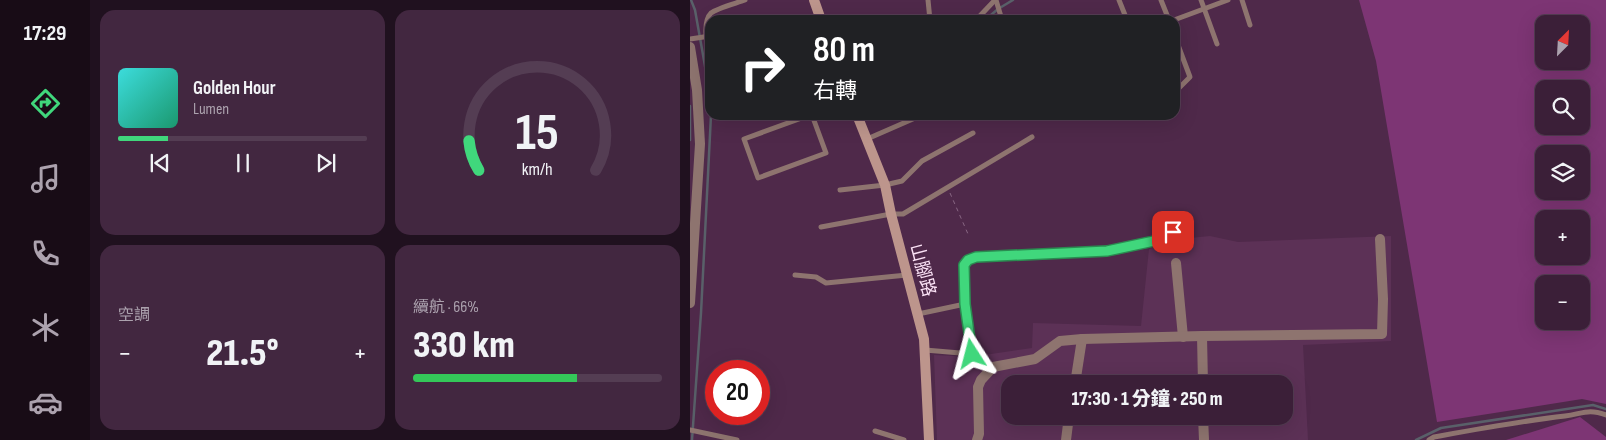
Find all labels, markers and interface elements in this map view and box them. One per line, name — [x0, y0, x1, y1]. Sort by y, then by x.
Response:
north arrow — [1535, 15, 1590, 70]
map controls — [1535, 15, 1590, 330]
text: 17:29 — [24, 20, 66, 47]
text: 80 m — [813, 29, 875, 72]
icon: right — [730, 35, 795, 100]
text: Golden Hour — [193, 77, 276, 100]
text: 右轉 — [813, 78, 857, 105]
button: search — [1535, 80, 1590, 135]
icon: directions — [28, 86, 63, 121]
text: Lumen — [193, 100, 229, 119]
text: 15 — [516, 102, 559, 165]
button: layers — [1535, 145, 1590, 200]
icon: previous — [146, 149, 174, 177]
icon: pause — [229, 149, 257, 177]
icon: next — [312, 149, 340, 177]
text: km/h — [522, 159, 553, 180]
icon: music — [28, 161, 63, 196]
button: + — [1535, 210, 1590, 265]
pin — [1152, 211, 1194, 253]
icon: arrive — [1159, 218, 1187, 246]
icon: phone — [28, 236, 63, 271]
street label: 山腳路 — [905, 241, 940, 299]
button: − — [1535, 275, 1590, 330]
text: 續航 · 66% — [413, 298, 479, 317]
text: 空調 — [118, 306, 150, 325]
icon: climate — [28, 310, 63, 345]
text: 330 km — [413, 323, 515, 368]
position arrow — [945, 327, 997, 379]
text: 21.5° — [206, 331, 279, 376]
text: − — [118, 337, 132, 370]
text: + — [353, 337, 367, 370]
speed limit sign: 20 — [705, 360, 770, 425]
icon: car — [28, 385, 63, 420]
text: 17:30 · 1 分鐘 · 250 m — [1071, 388, 1223, 411]

